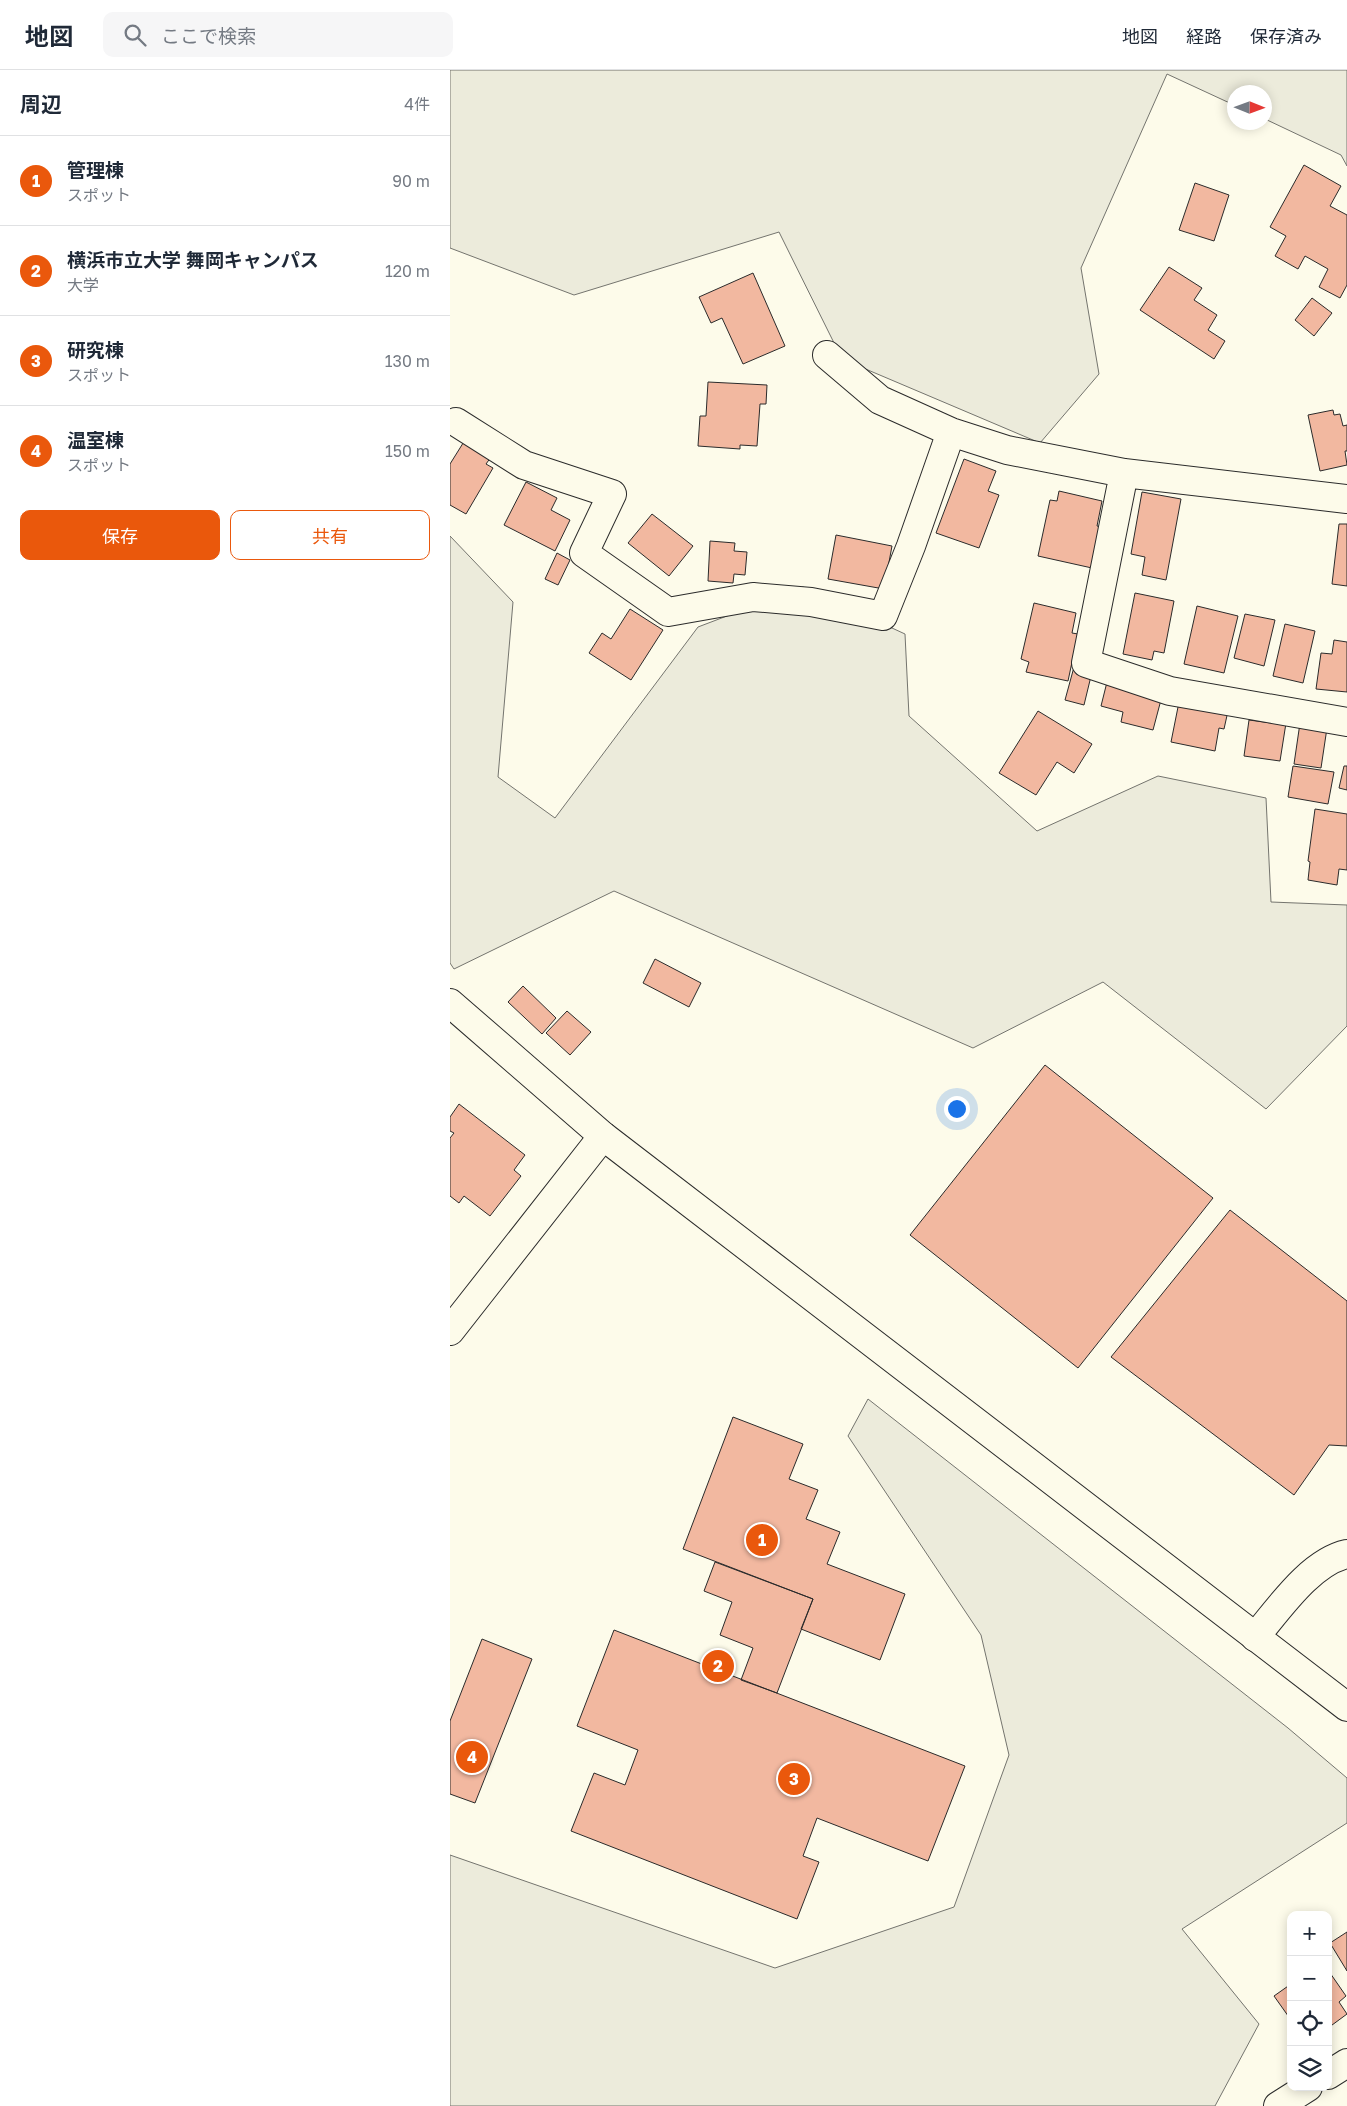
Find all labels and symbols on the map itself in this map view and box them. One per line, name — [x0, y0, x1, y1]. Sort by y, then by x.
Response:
north arrow — [1227, 85, 1272, 130]
your location — [944, 1096, 970, 1122]
pin: 1 — [746, 1521, 778, 1559]
pin: 2 — [702, 1647, 734, 1685]
pin: 4 — [456, 1738, 488, 1776]
pin: 3 — [778, 1760, 810, 1798]

